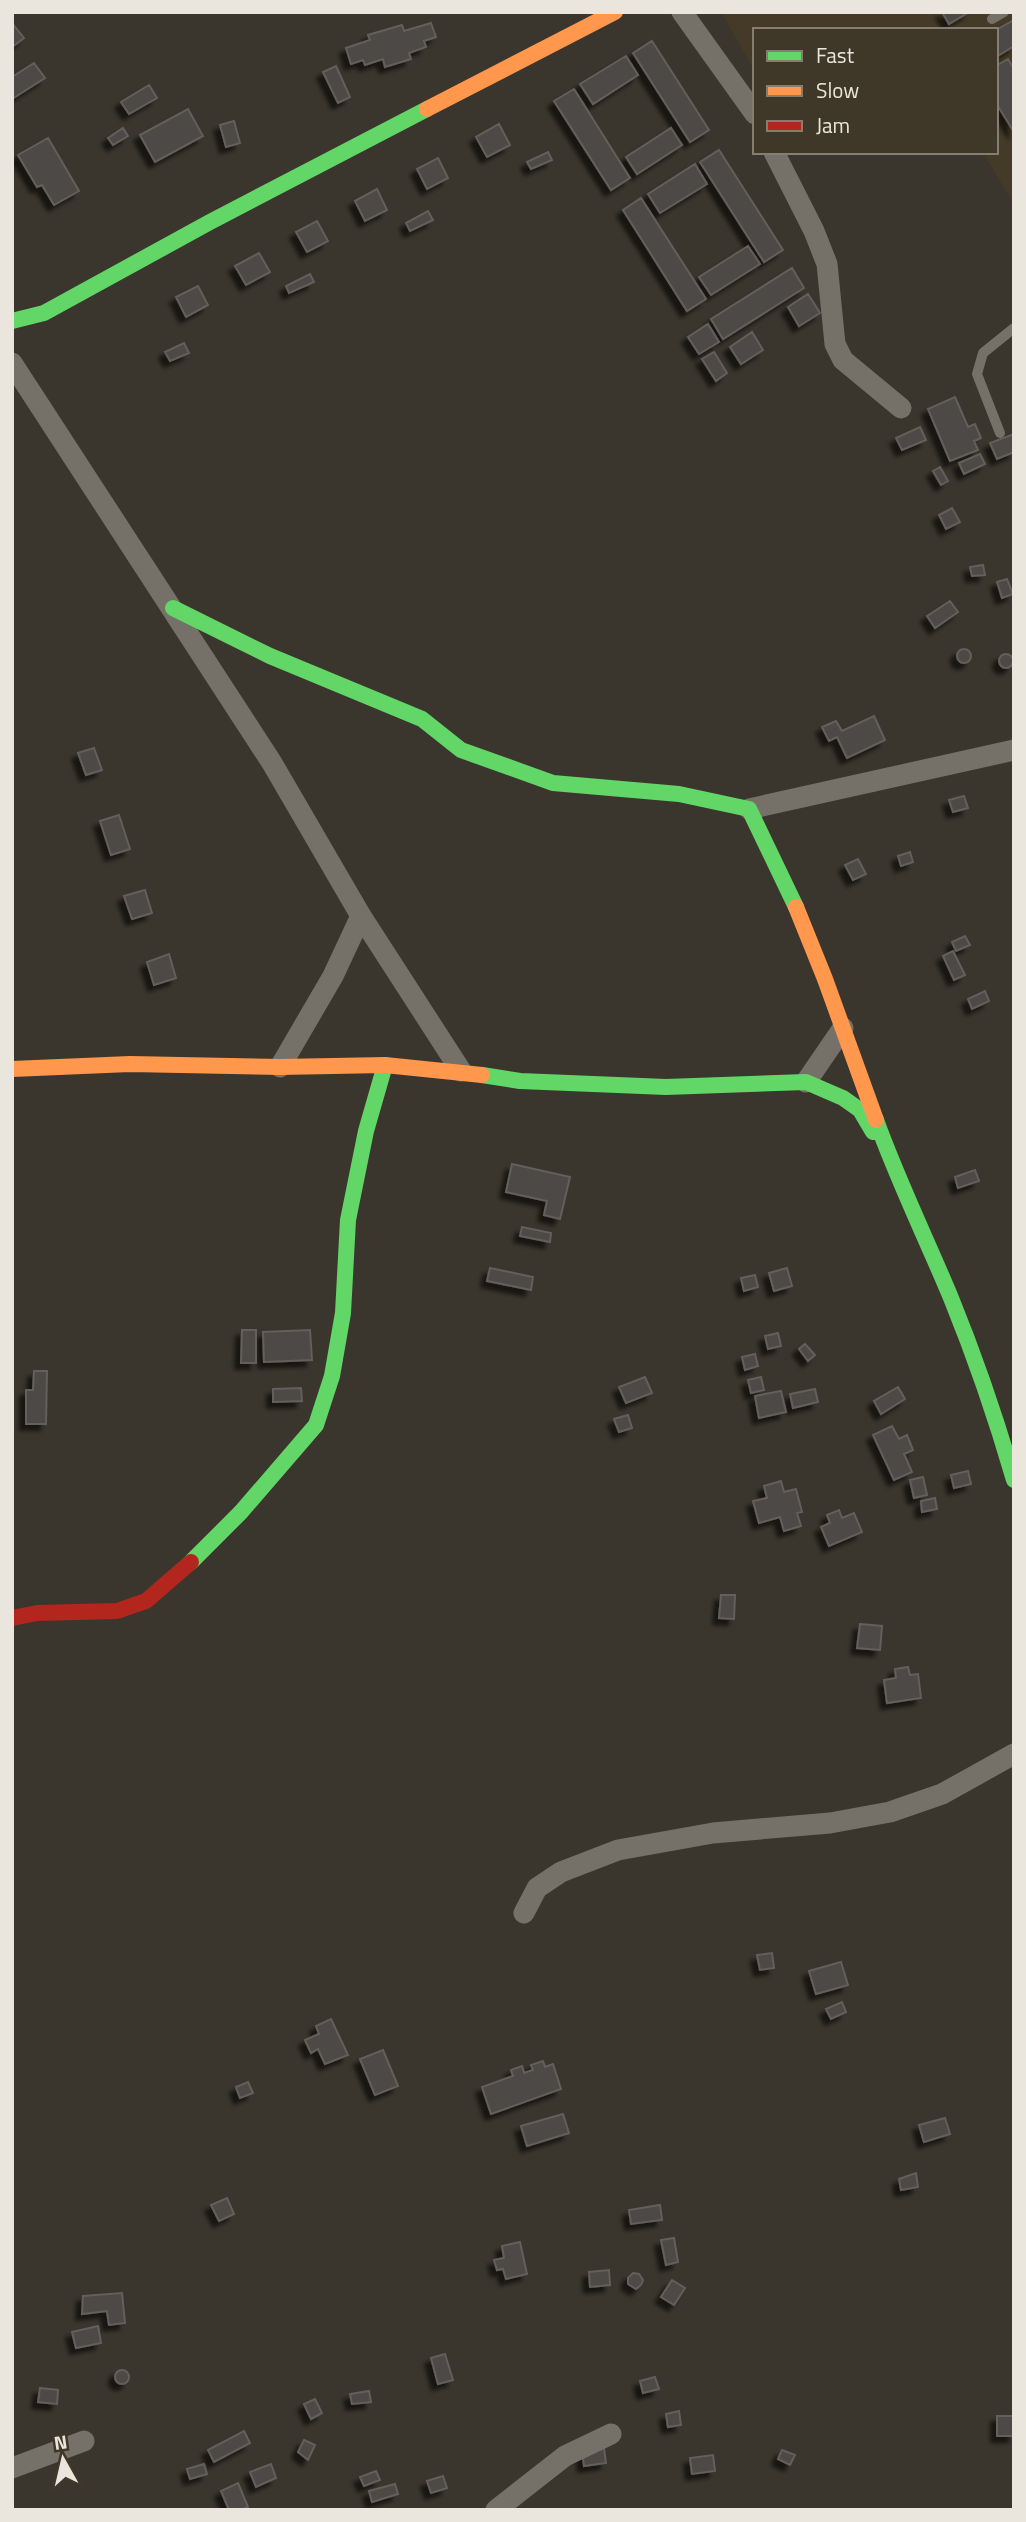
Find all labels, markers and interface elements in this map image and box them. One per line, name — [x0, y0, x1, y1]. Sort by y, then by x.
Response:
legend — [753, 28, 998, 154]
text: Fast — [816, 39, 855, 71]
text: Slow — [816, 74, 859, 106]
text: Jam — [816, 109, 850, 141]
north arrow — [28, 2424, 98, 2494]
text: N — [52, 2426, 69, 2457]

